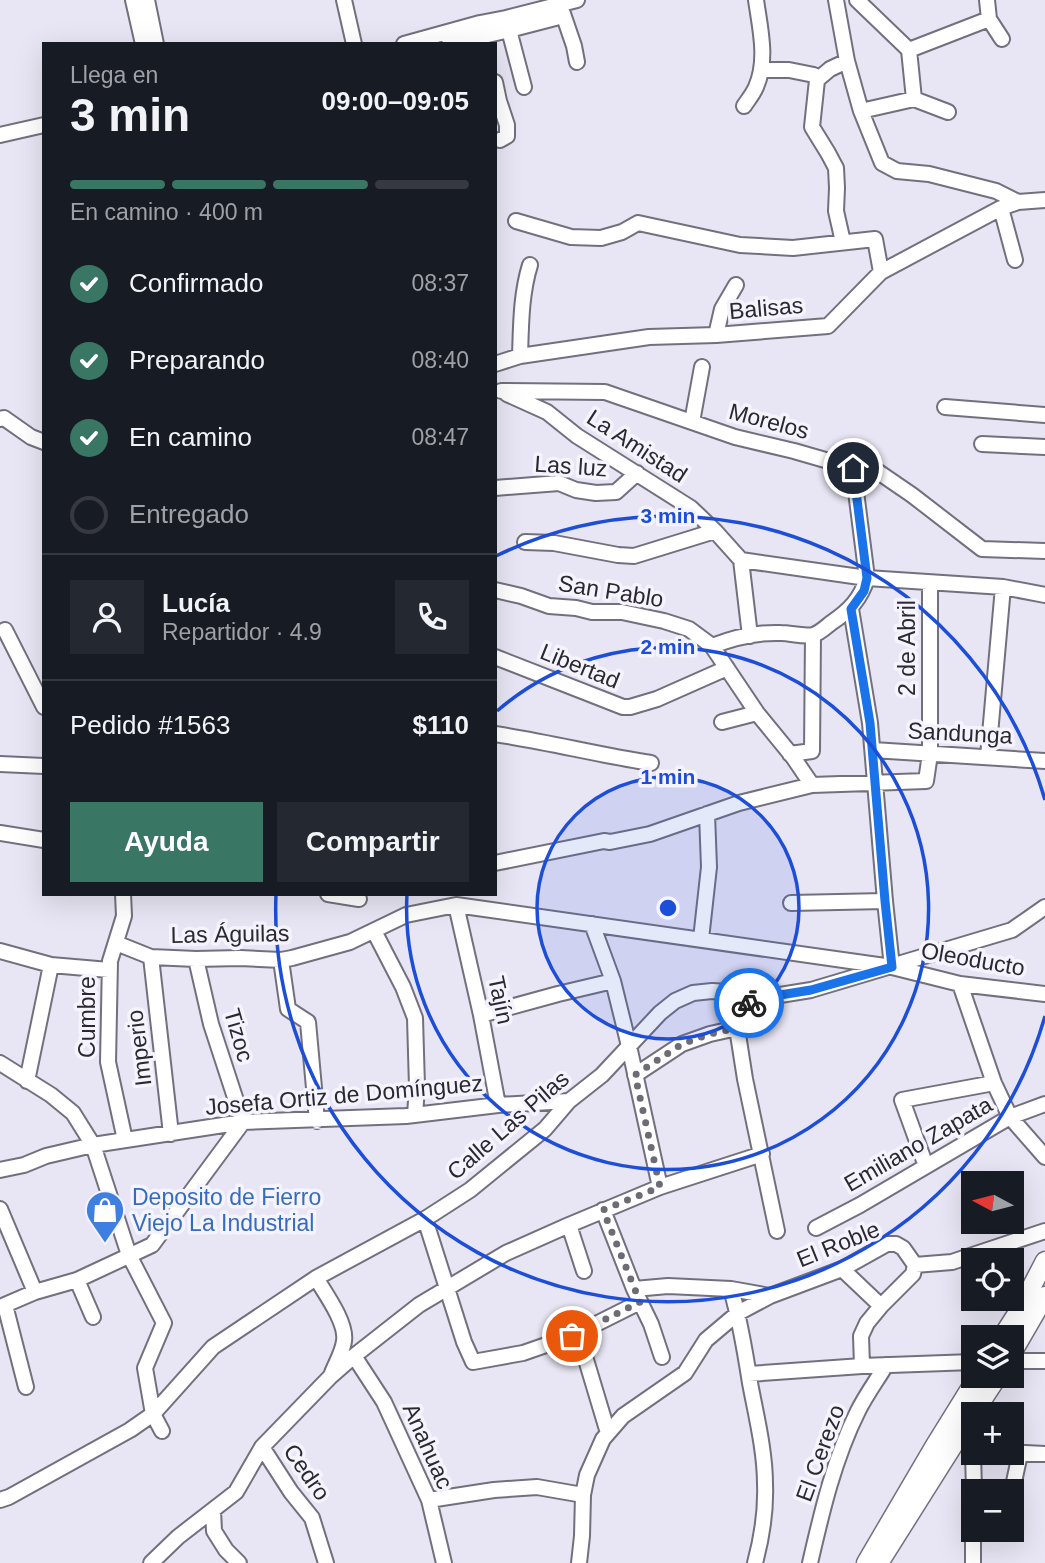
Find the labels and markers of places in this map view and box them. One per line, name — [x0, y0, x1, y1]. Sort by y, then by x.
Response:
pin — [823, 438, 883, 498]
centre of rings — [656, 896, 680, 920]
place label: Deposito de Fierro Viejo La Industrial — [132, 1184, 321, 1236]
shop icon: Deposito de Fierro Viejo La Industrial — [84, 1189, 126, 1244]
pin — [542, 1306, 602, 1366]

